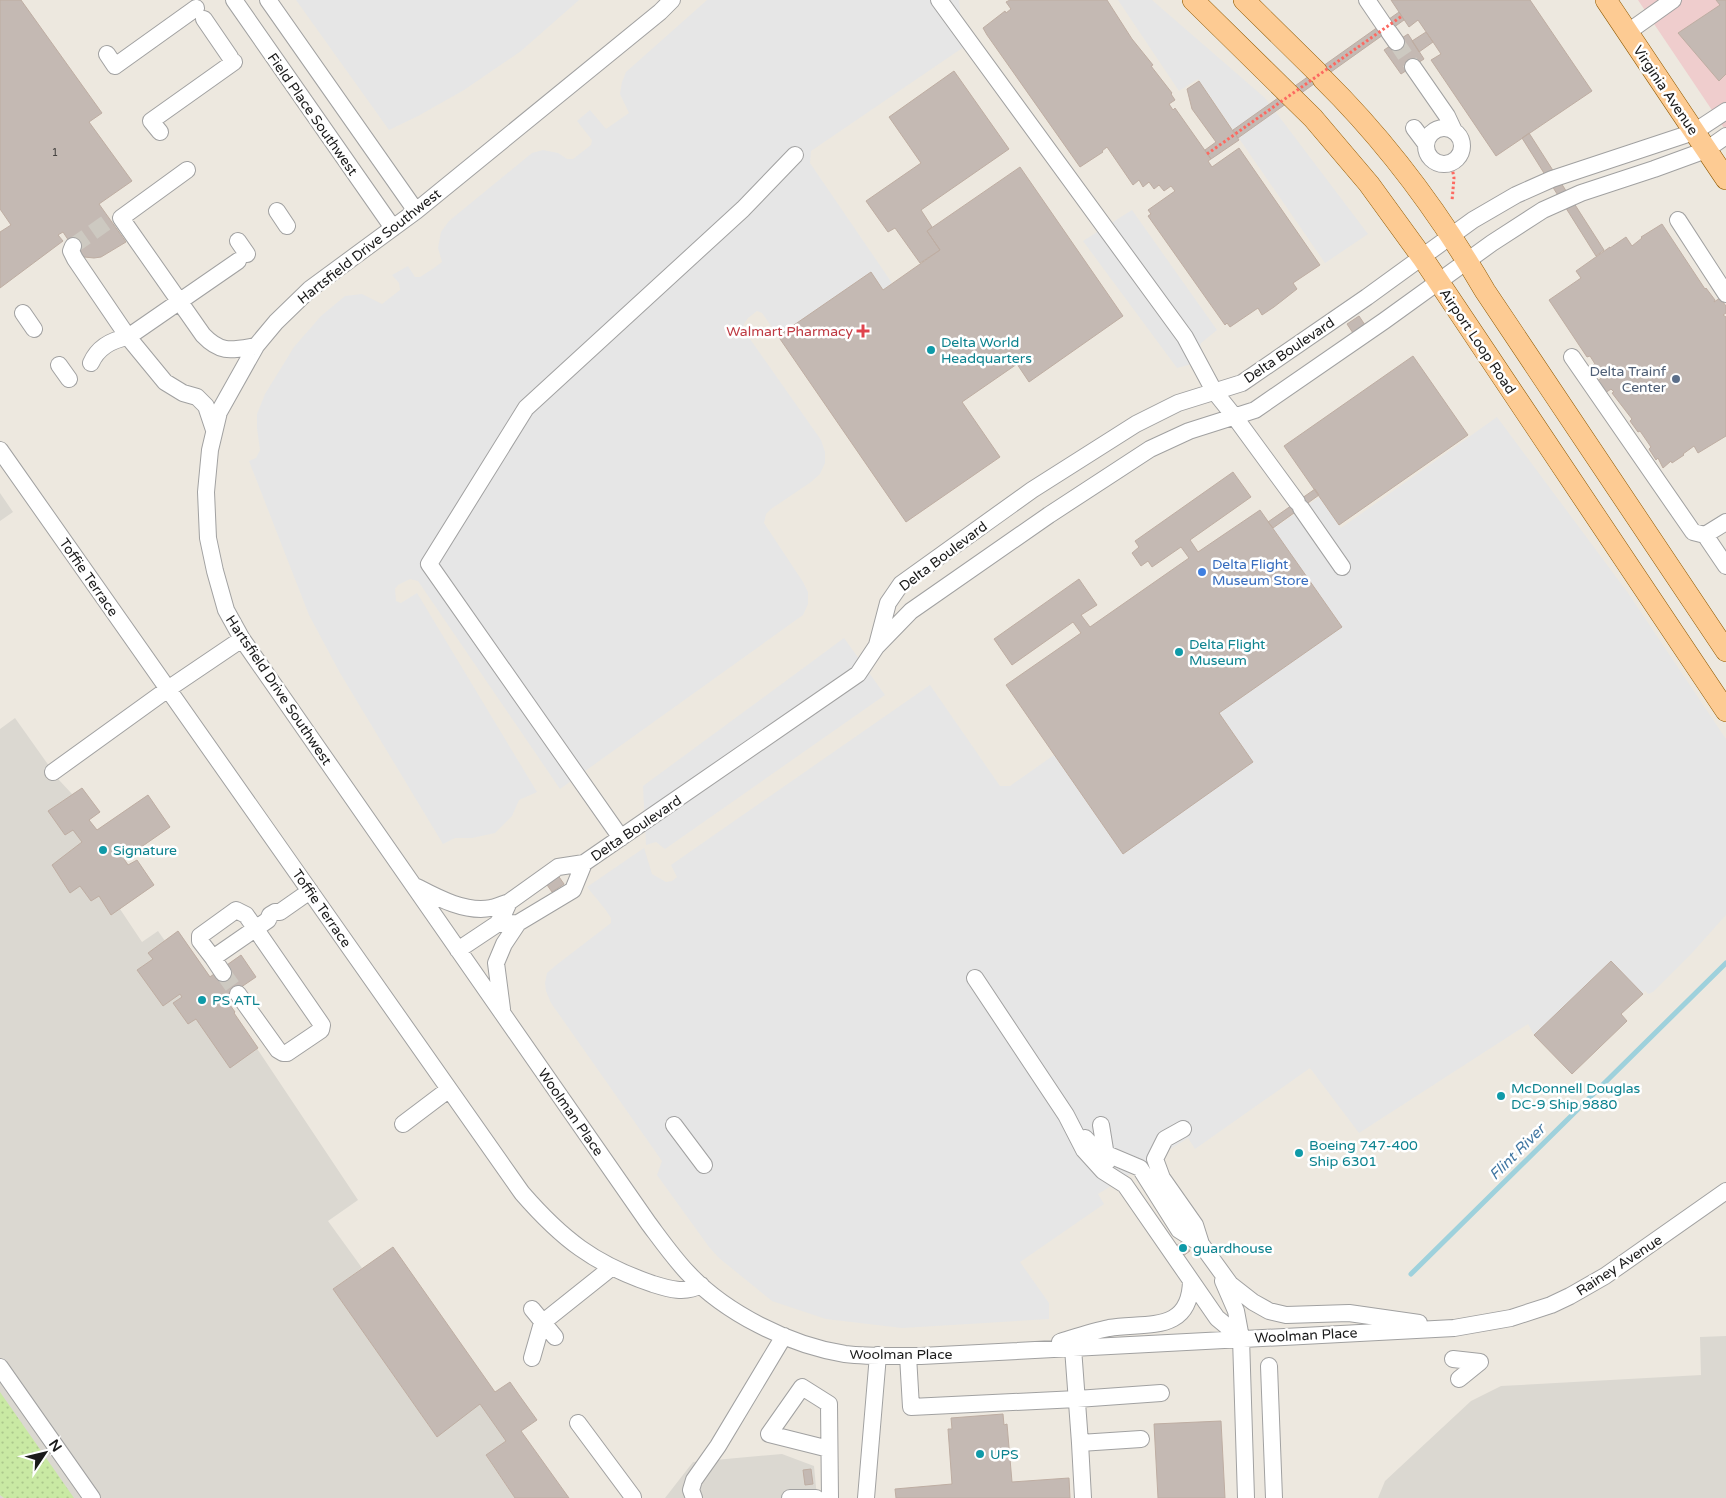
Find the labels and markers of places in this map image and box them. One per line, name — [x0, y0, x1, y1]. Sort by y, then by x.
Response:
place label: Walmart Pharmacy — [726, 323, 853, 340]
marker: Walmart Pharmacy — [857, 325, 869, 337]
place label: Delta World Headquarters — [941, 334, 1032, 367]
marker: Delta World Headquarters — [925, 344, 937, 356]
place label: Delta Trainf Center — [1589, 363, 1667, 396]
marker: Delta Trainf Center — [1670, 373, 1682, 385]
place label: Delta Flight Museum Store — [1212, 556, 1309, 589]
marker: Delta Flight Museum Store — [1196, 566, 1208, 578]
place label: Delta Flight Museum — [1189, 636, 1266, 669]
marker: Delta Flight Museum — [1173, 646, 1185, 658]
place label: Signature — [113, 842, 177, 859]
marker: Signature — [97, 844, 109, 856]
place label: PS ATL — [212, 992, 260, 1009]
marker: PS ATL — [196, 994, 208, 1006]
place label: McDonnell Douglas DC-9 Ship 9880 — [1511, 1080, 1641, 1113]
marker: McDonnell Douglas DC-9 Ship 9880 — [1495, 1090, 1507, 1102]
place label: Boeing 747-400 Ship 6301 — [1309, 1137, 1418, 1170]
marker: Boeing 747-400 Ship 6301 — [1293, 1147, 1305, 1159]
place label: guardhouse — [1193, 1240, 1272, 1257]
marker: guardhouse — [1177, 1242, 1189, 1254]
place label: UPS — [990, 1446, 1019, 1463]
marker: UPS — [974, 1448, 986, 1460]

